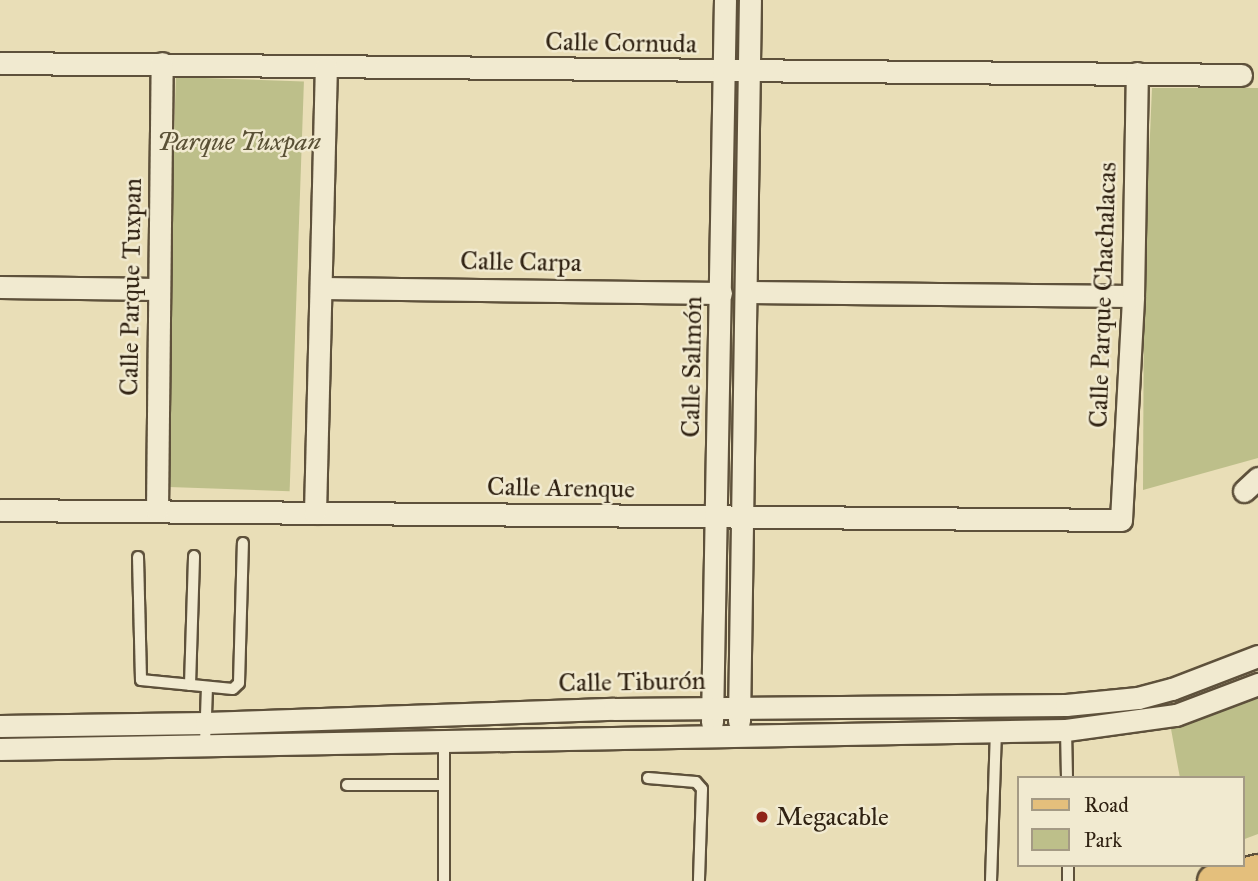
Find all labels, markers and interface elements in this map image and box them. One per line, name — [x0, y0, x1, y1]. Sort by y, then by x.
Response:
street label: Calle Cornuda — [545, 26, 697, 60]
park label: Parque Tuxpan — [157, 126, 321, 158]
street label: Calle Parque Chachalacas — [1083, 162, 1123, 428]
street label: Calle Parque Tuxpan — [114, 178, 148, 396]
street label: Calle Carpa — [460, 245, 582, 279]
street label: Calle Salmón — [675, 296, 709, 438]
street label: Calle Arenque — [487, 471, 635, 505]
street label: Calle Tiburón — [558, 665, 706, 699]
legend — [1016, 776, 1244, 867]
text: Road — [1084, 792, 1129, 818]
place label: Megacable — [776, 801, 889, 833]
marker: Megacable — [754, 809, 770, 825]
text: Park — [1084, 827, 1122, 853]

